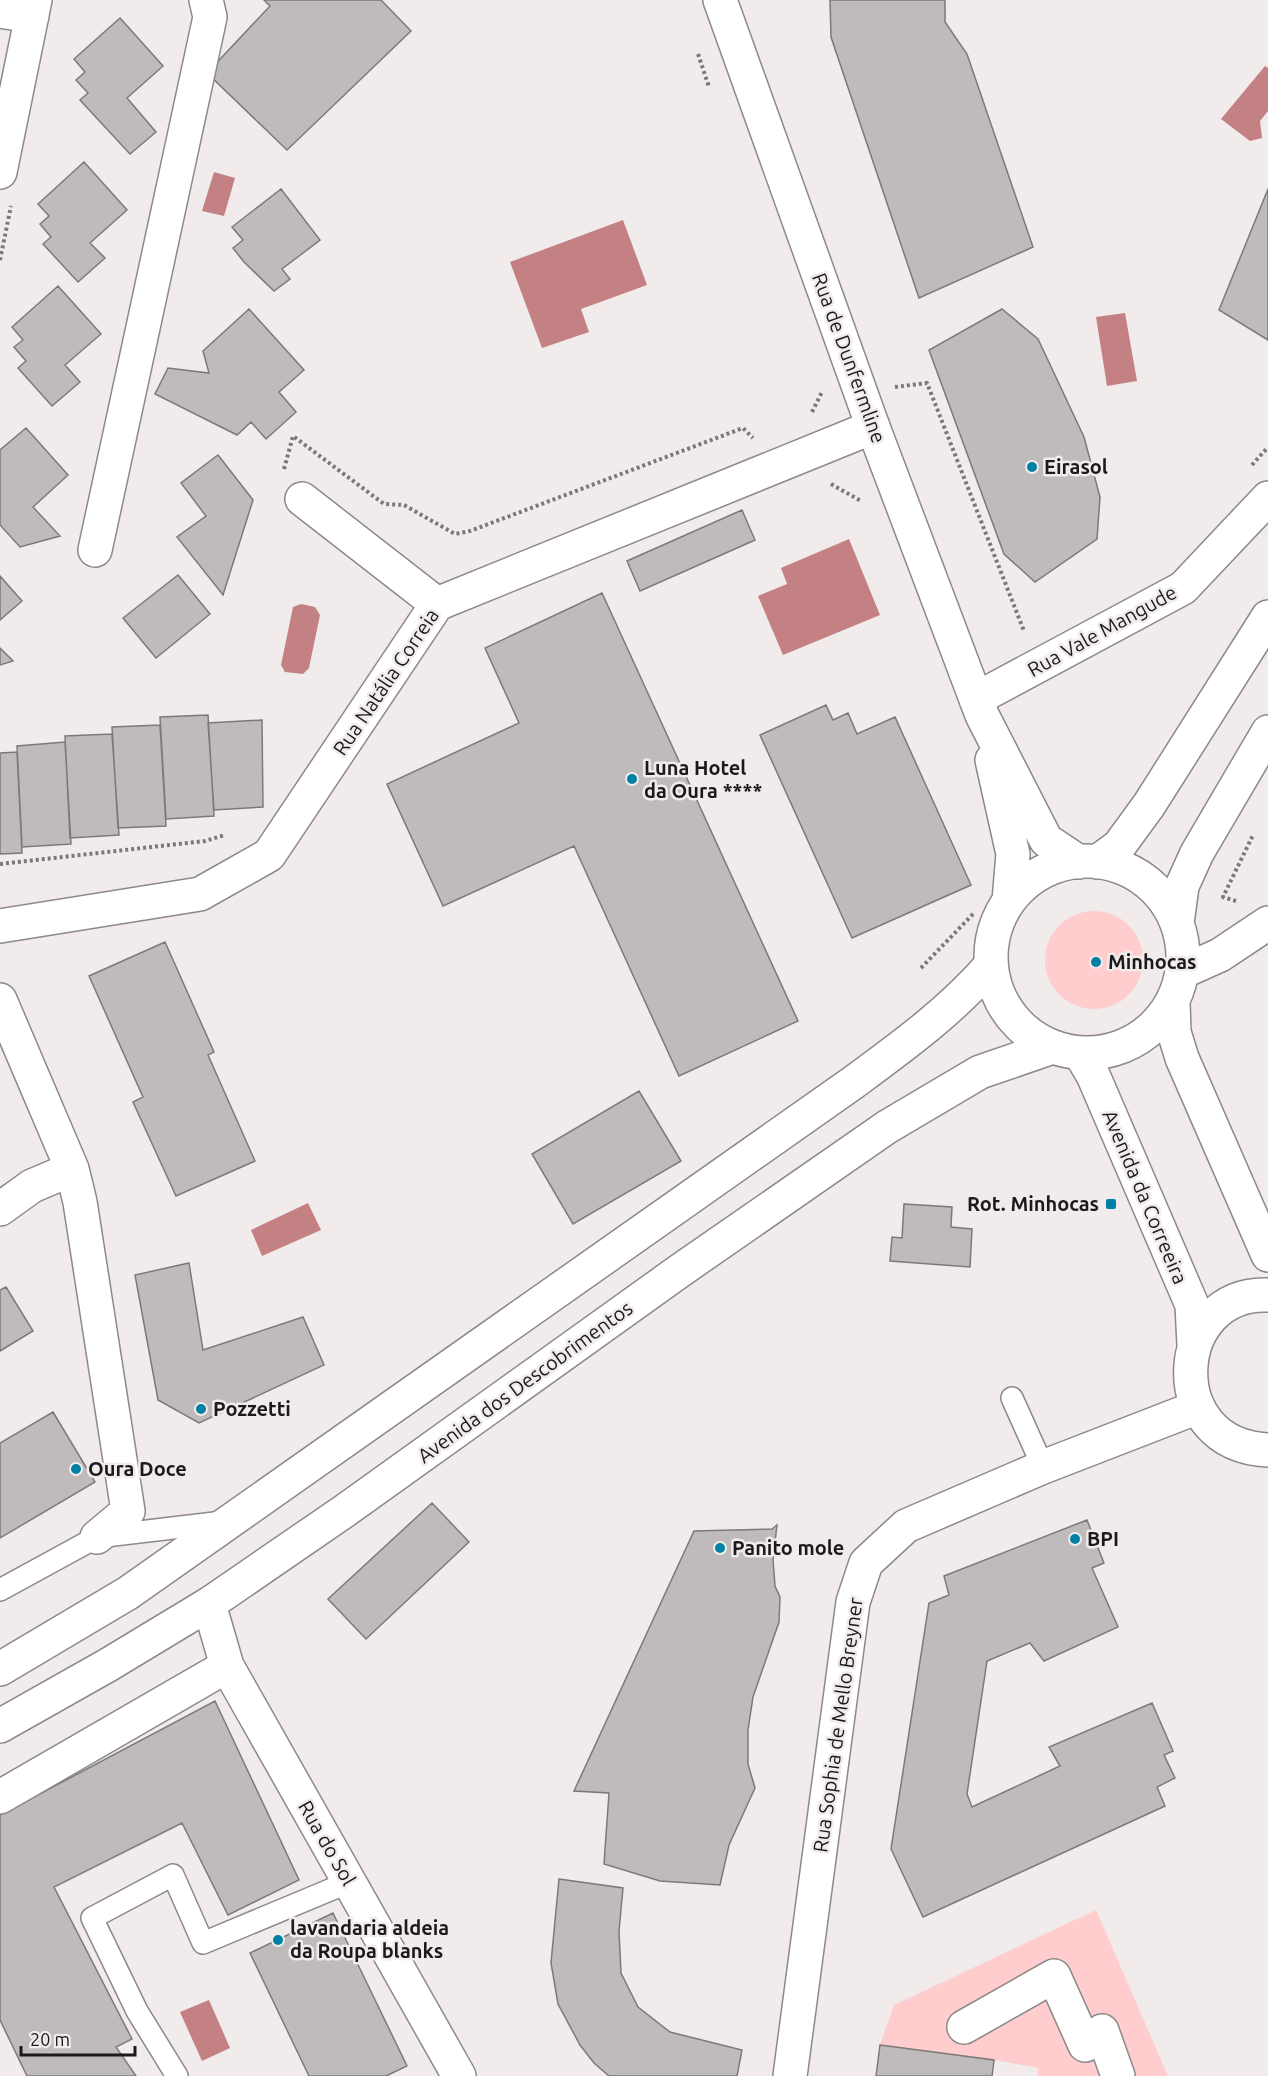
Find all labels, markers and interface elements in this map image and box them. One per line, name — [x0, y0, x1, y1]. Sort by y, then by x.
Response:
street label: Rua de Dunfermline — [808, 270, 891, 446]
place label: Eirasol — [1044, 455, 1108, 478]
marker: Eirasol — [1025, 460, 1039, 474]
street label: Rua Vale Mangude — [1023, 580, 1180, 681]
street label: Rua Natália Correia — [328, 604, 443, 759]
place label: Luna Hotel da Oura **** — [644, 756, 762, 802]
marker: Luna Hotel da Oura **** — [625, 772, 639, 786]
place label: Minhocas — [1108, 950, 1197, 973]
marker: Minhocas — [1089, 955, 1103, 969]
street label: Avenida da Correeira — [1098, 1106, 1193, 1287]
place label: Rot. Minhocas — [967, 1192, 1099, 1215]
marker: Rot. Minhocas — [1104, 1197, 1118, 1211]
street label: Avenida dos Descobrimentos — [413, 1296, 637, 1467]
place label: Pozzetti — [213, 1397, 291, 1420]
marker: Pozzetti — [194, 1402, 208, 1416]
place label: Oura Doce — [88, 1457, 187, 1480]
marker: Oura Doce — [69, 1462, 83, 1476]
place label: BPI — [1087, 1527, 1119, 1550]
marker: BPI — [1068, 1532, 1082, 1546]
place label: Panito mole — [732, 1536, 844, 1559]
marker: Panito mole — [713, 1541, 727, 1555]
street label: Rua Sophia de Mello Breyner — [808, 1596, 867, 1854]
street label: Rua do Sol — [294, 1796, 361, 1889]
place label: lavandaria aldeia da Roupa blanks — [290, 1916, 449, 1962]
marker: lavandaria aldeia da Roupa blanks — [271, 1933, 285, 1947]
scale bar — [21, 2019, 135, 2057]
text: 20 m — [30, 2029, 70, 2049]

